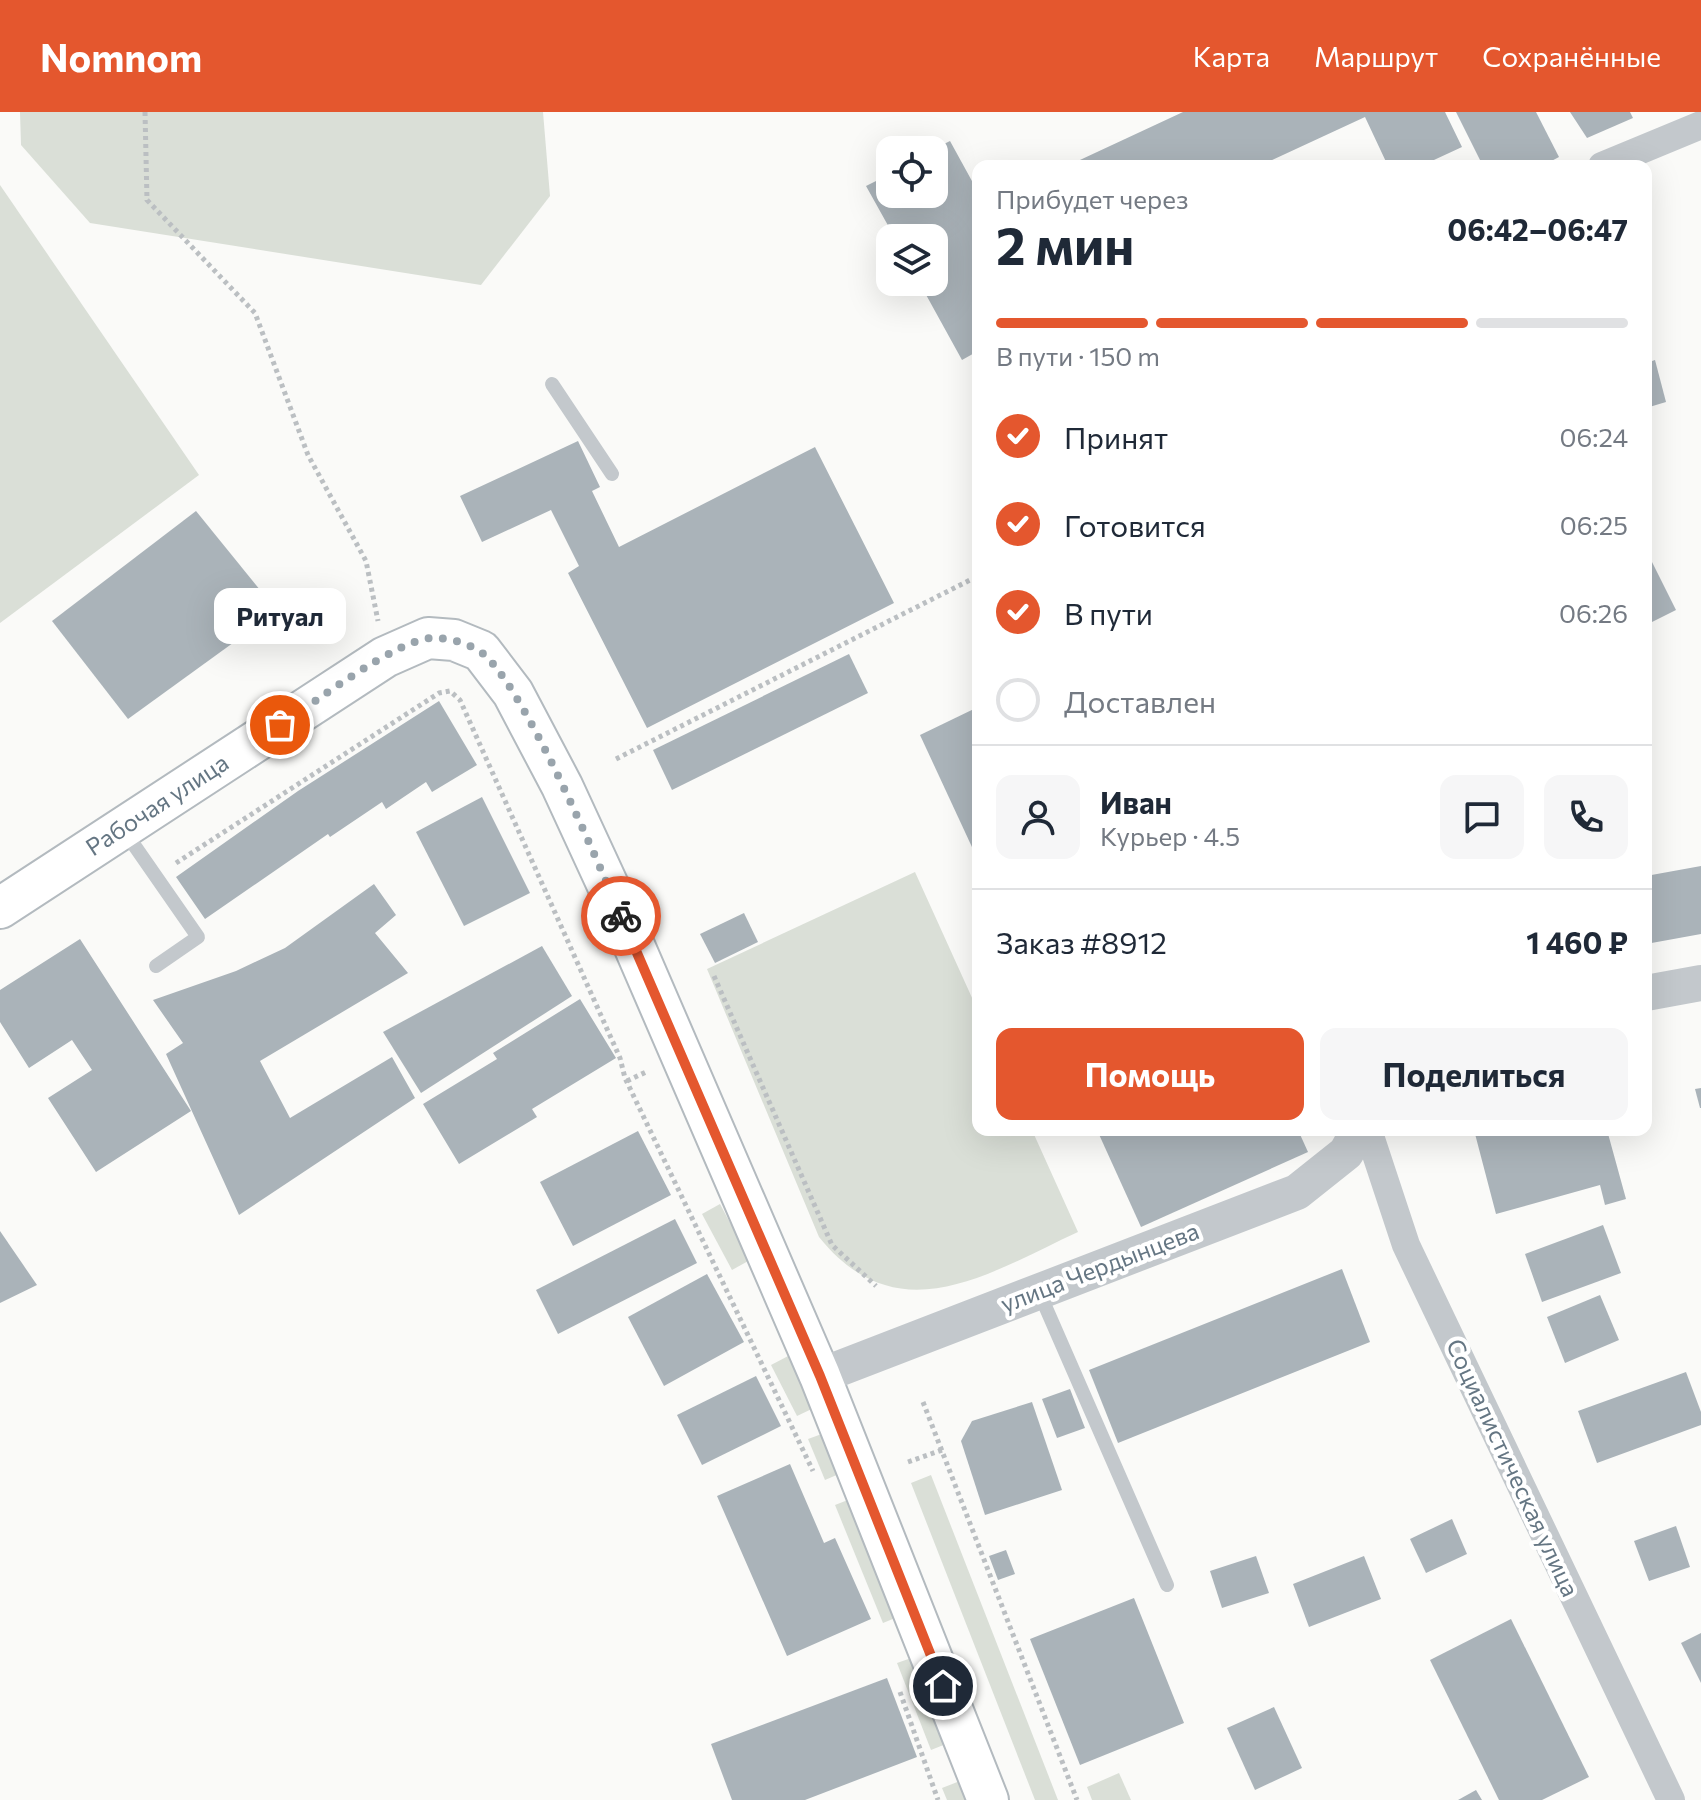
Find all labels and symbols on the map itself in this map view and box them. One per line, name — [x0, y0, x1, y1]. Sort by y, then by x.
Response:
callout: Ритуал — [214, 589, 346, 645]
pin — [246, 691, 314, 759]
street label: Рабочая улица — [80, 747, 234, 861]
courier — [581, 876, 661, 956]
street label: улица Чердынцева — [996, 1215, 1203, 1318]
street label: Социалистическая улица — [1441, 1334, 1586, 1601]
pin — [909, 1652, 977, 1720]

